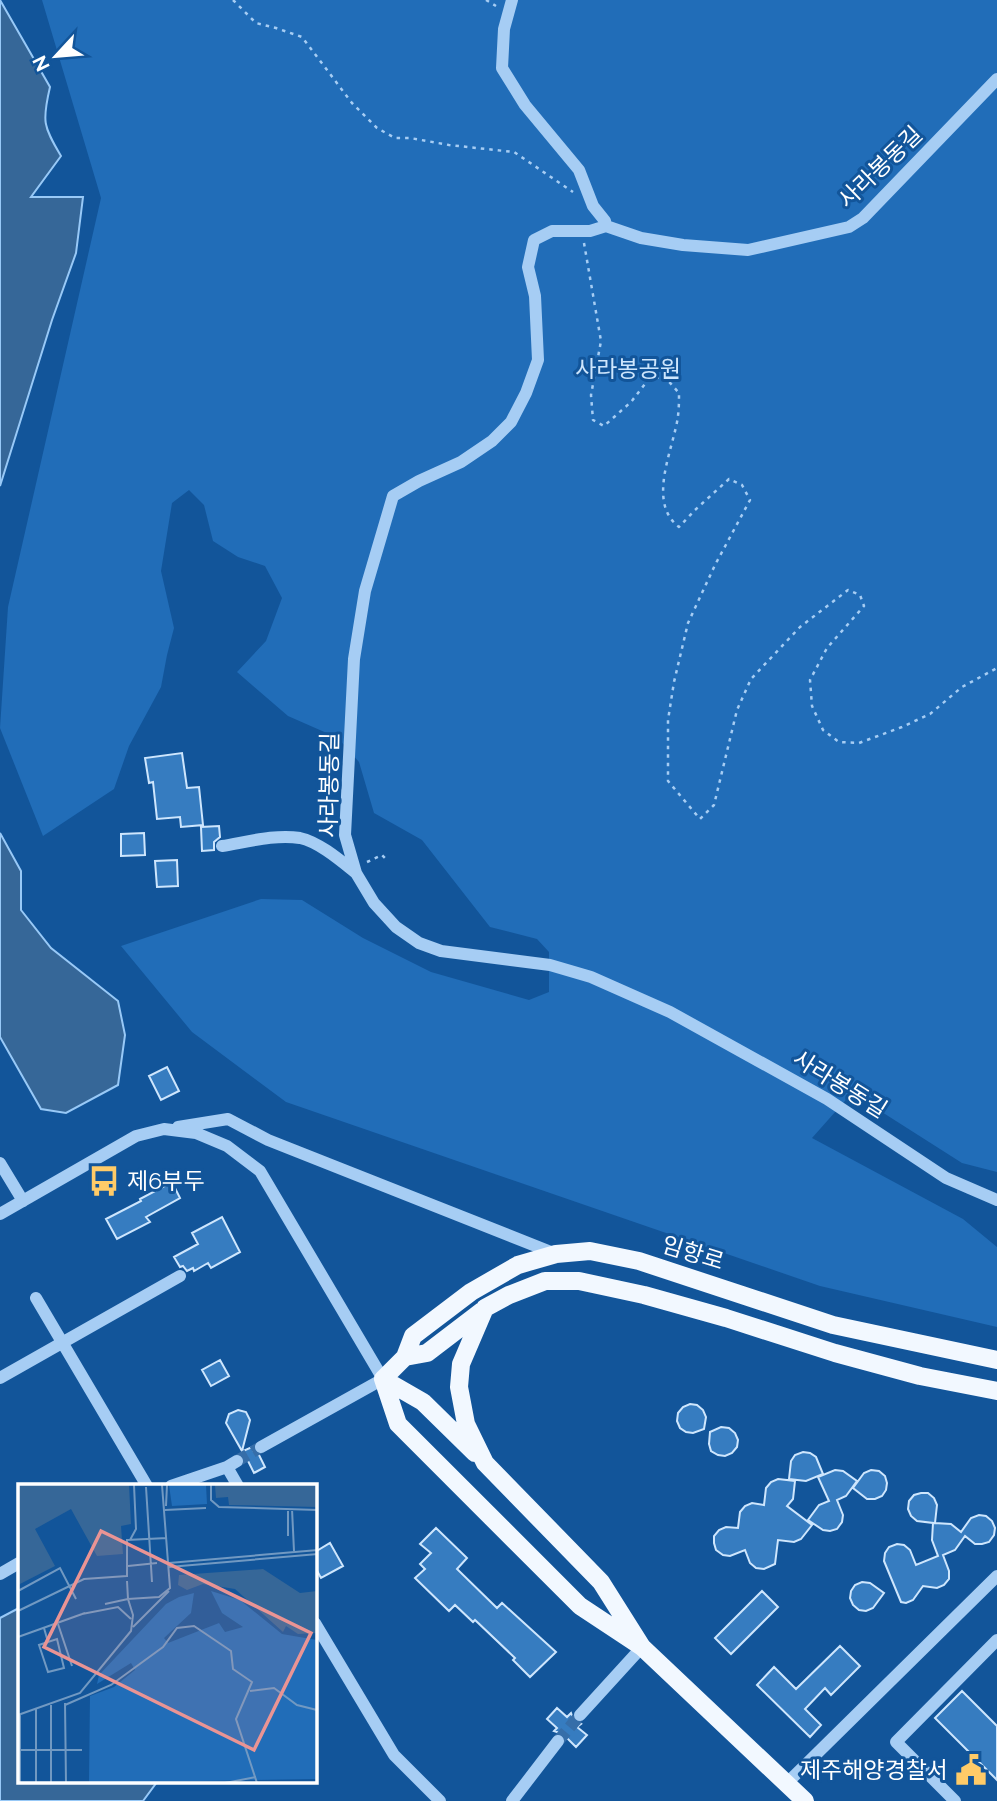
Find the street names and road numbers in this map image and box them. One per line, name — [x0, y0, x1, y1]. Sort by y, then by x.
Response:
street label: 사라봉동길 — [832, 120, 927, 213]
street label: 사라봉동길 — [314, 732, 343, 838]
street label: 사라봉동길 — [788, 1044, 892, 1123]
street label: 임항로 — [659, 1230, 727, 1275]

